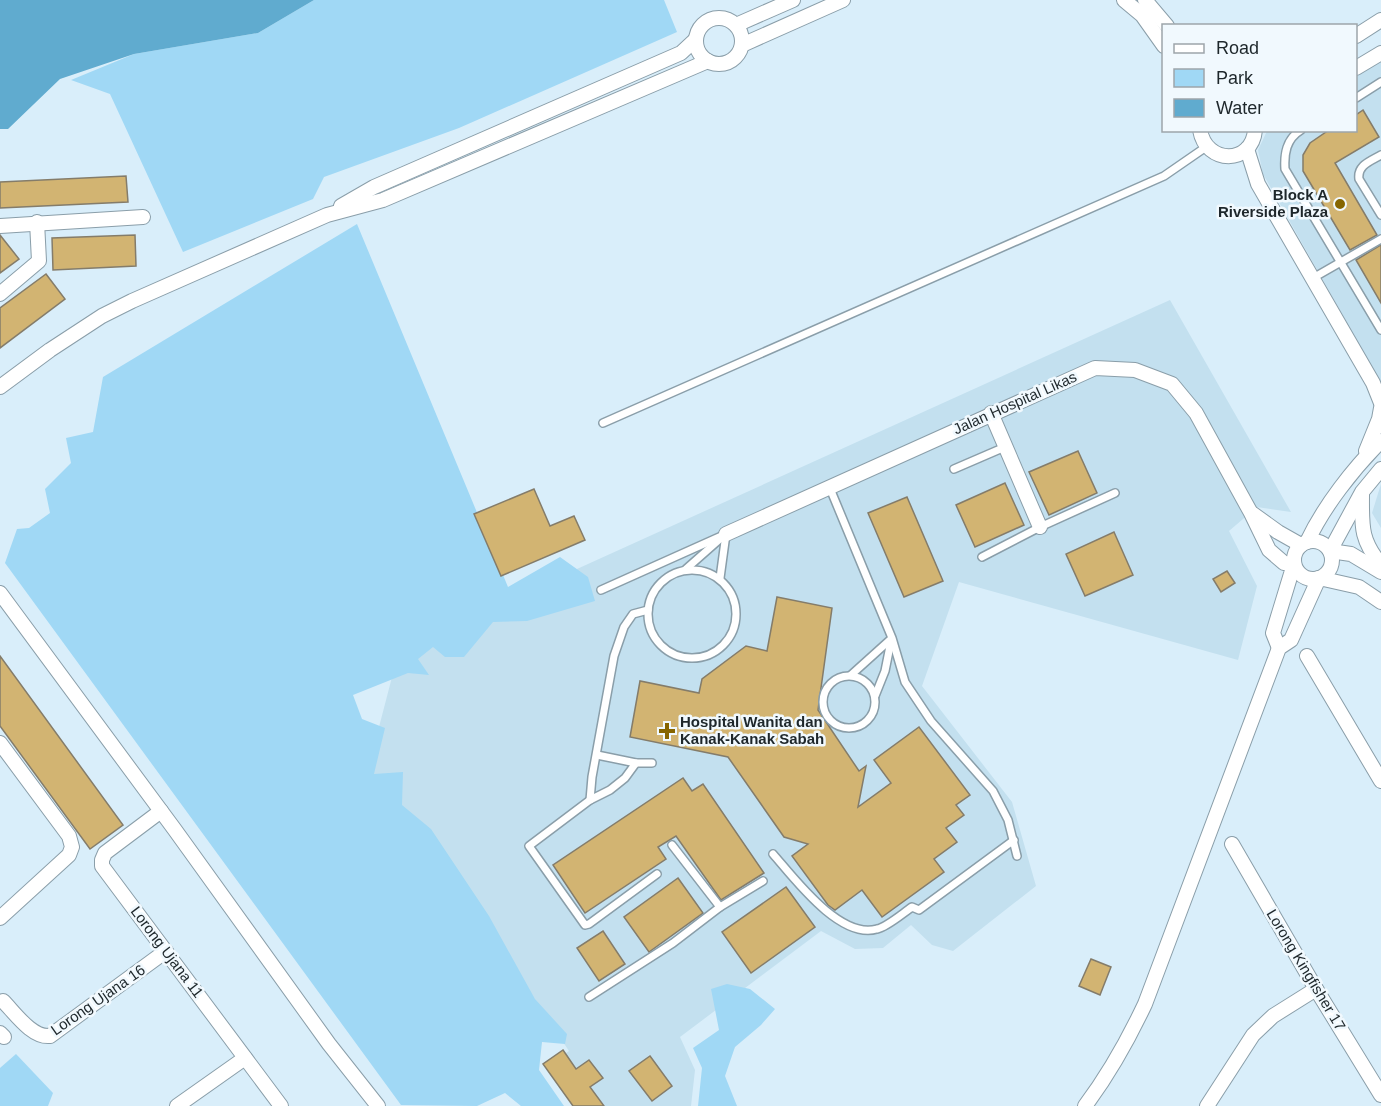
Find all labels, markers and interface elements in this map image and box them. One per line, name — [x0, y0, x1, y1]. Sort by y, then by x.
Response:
legend — [1162, 24, 1357, 132]
text: Road — [1216, 38, 1259, 58]
text: Park — [1216, 68, 1254, 88]
text: Water — [1216, 98, 1263, 118]
place label: Block A Riverside Plaza — [1218, 186, 1329, 220]
marker: Block A Riverside Plaza — [1333, 197, 1347, 211]
street label: Jalan Hospital Likas — [950, 368, 1079, 437]
place label: Hospital Wanita dan Kanak-Kanak Sabah — [680, 713, 824, 747]
marker: Hospital Wanita dan Kanak-Kanak Sabah — [658, 722, 676, 740]
street label: Lorong Ujana 11 — [128, 903, 207, 1001]
street label: Lorong Kingfisher 17 — [1263, 906, 1349, 1033]
street label: Lorong Ujana 16 — [47, 961, 148, 1038]

